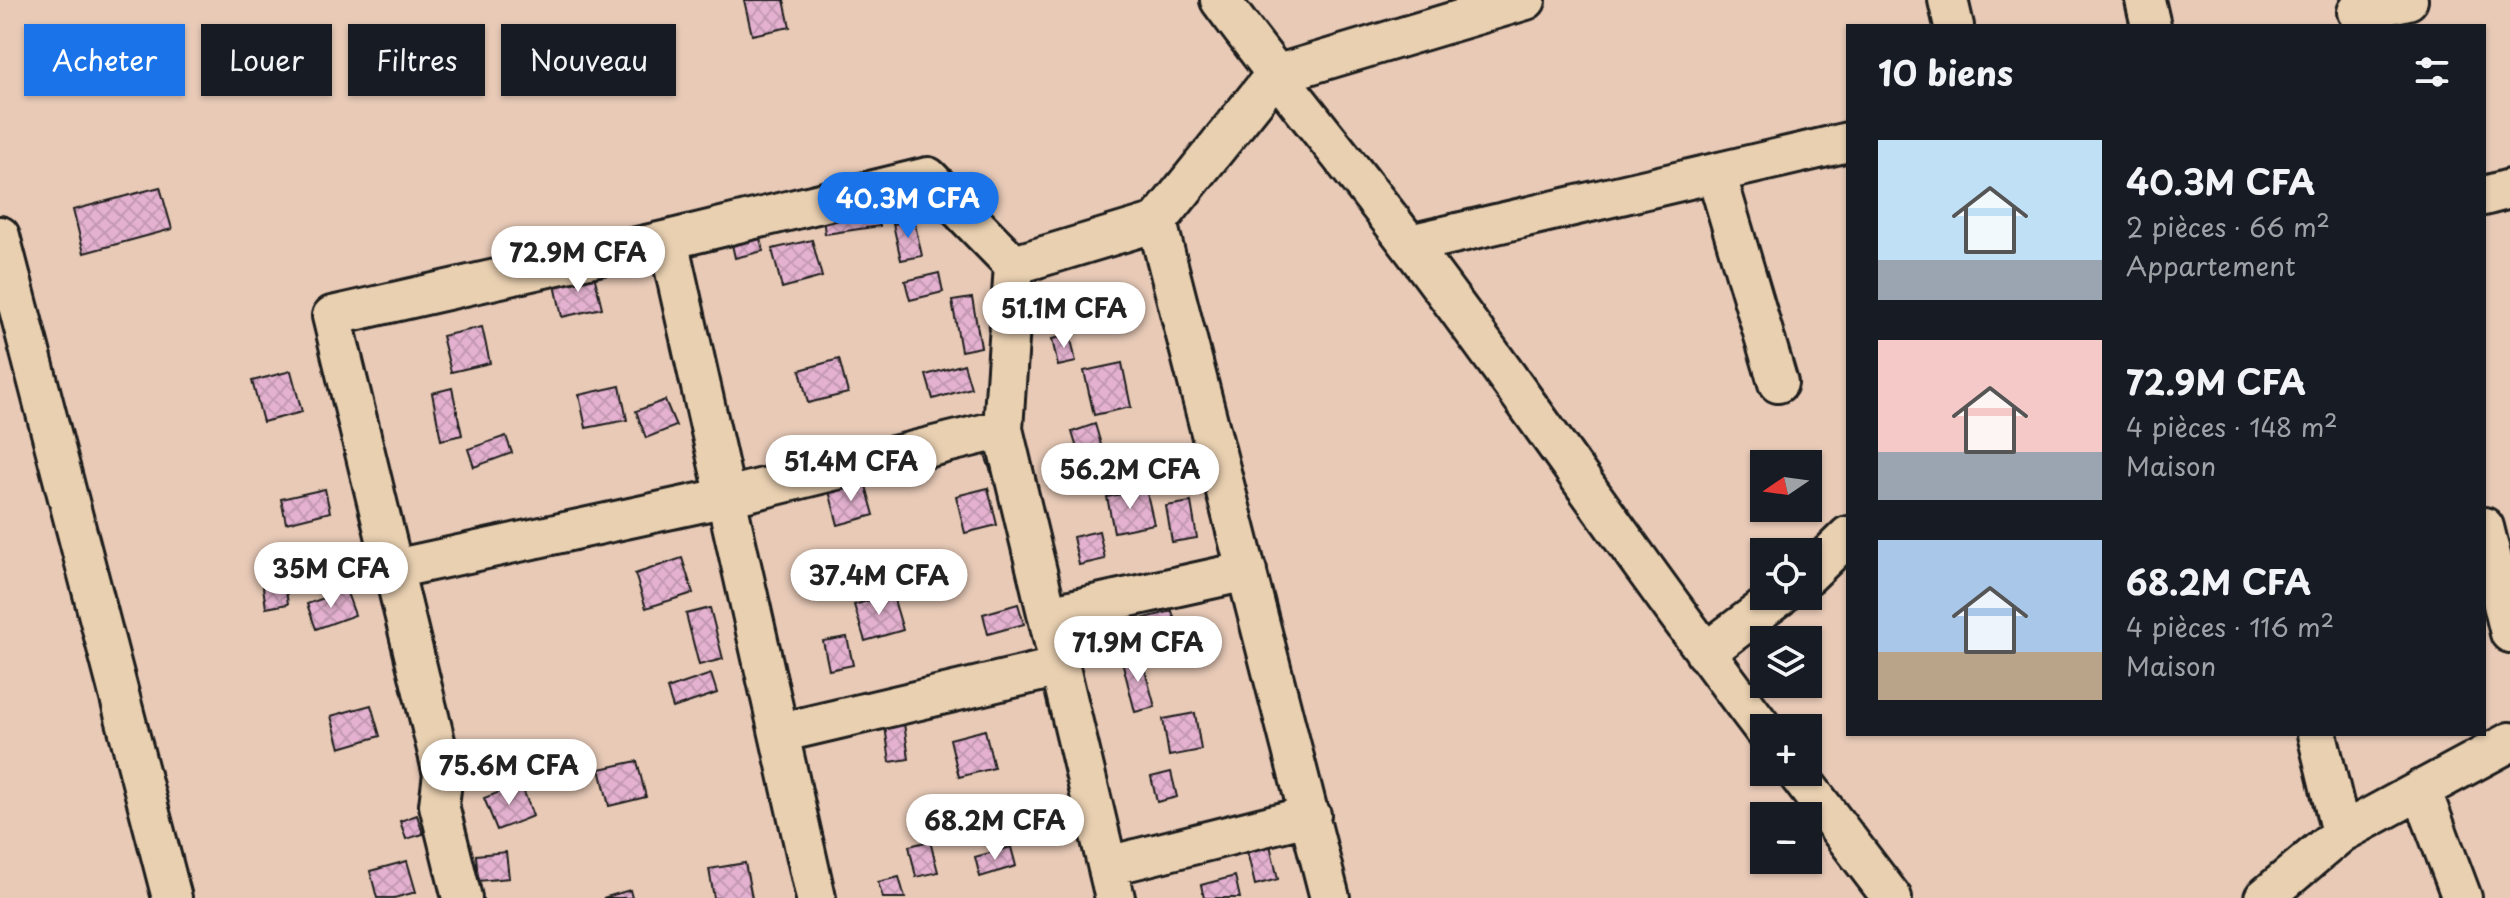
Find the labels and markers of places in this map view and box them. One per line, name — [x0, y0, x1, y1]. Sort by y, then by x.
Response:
pin: 40.3M CFA — [816, 172, 1000, 240]
pin: 72.9M CFA — [486, 226, 670, 294]
pin: 51.1M CFA — [972, 282, 1156, 350]
pin: 51.4M CFA — [759, 435, 943, 503]
pin: 56.2M CFA — [1038, 443, 1222, 511]
pin: 35M CFA — [257, 542, 405, 610]
pin: 37.4M CFA — [787, 549, 971, 617]
pin: 71.9M CFA — [1046, 616, 1230, 684]
pin: 75.6M CFA — [417, 739, 601, 807]
pin: 68.2M CFA — [903, 794, 1087, 862]

